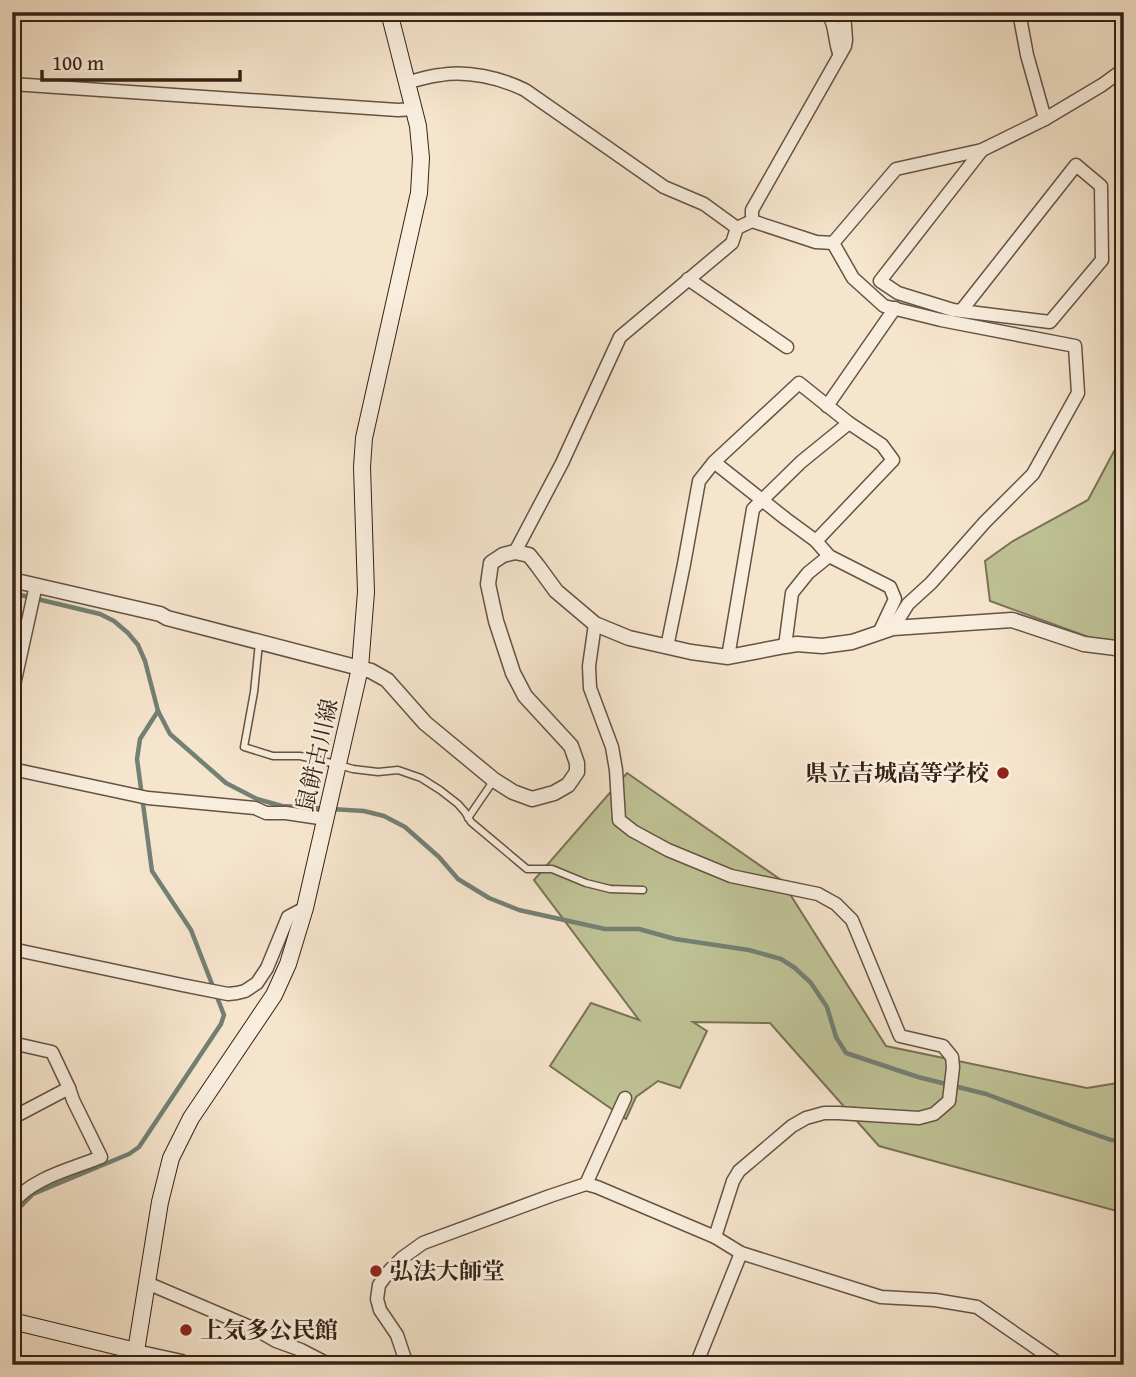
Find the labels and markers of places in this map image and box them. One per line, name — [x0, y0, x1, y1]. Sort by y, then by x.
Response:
place label: 県立吉城高等学校 — [805, 756, 989, 789]
marker: 県立吉城高等学校 — [995, 765, 1011, 781]
place label: 弘法大師堂 — [390, 1254, 505, 1287]
marker: 弘法大師堂 — [368, 1263, 384, 1279]
place label: 上気多公民館 — [200, 1313, 338, 1346]
marker: 上気多公民館 — [178, 1322, 194, 1338]

